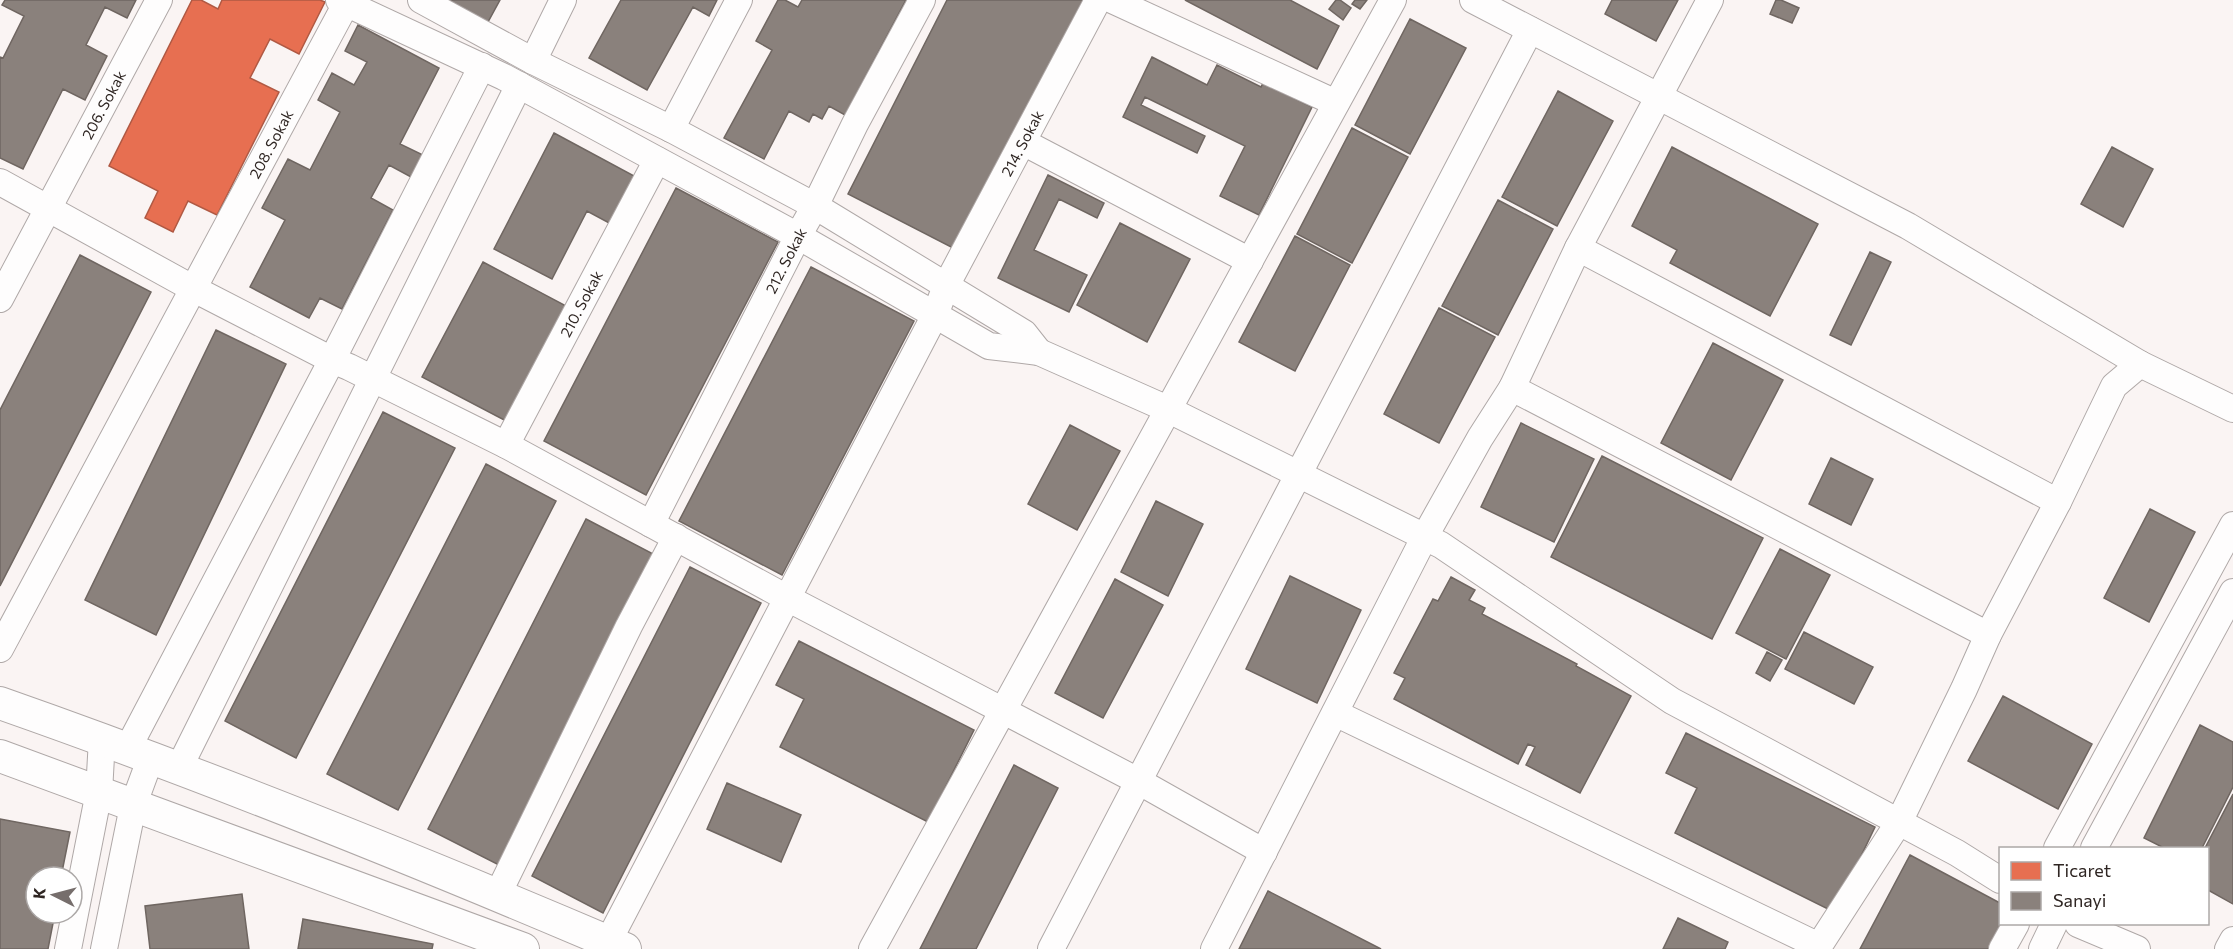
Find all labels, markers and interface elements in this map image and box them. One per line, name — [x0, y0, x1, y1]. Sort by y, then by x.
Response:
street label: 206. Sokak — [78, 67, 129, 142]
street label: 208. Sokak — [245, 107, 296, 181]
street label: 214. Sokak — [997, 107, 1047, 179]
street label: 212. Sokak — [761, 224, 810, 296]
street label: 210. Sokak — [556, 267, 606, 340]
legend — [1999, 847, 2209, 925]
text: Ticaret — [2053, 859, 2111, 881]
north arrow — [24, 865, 84, 925]
text: K — [29, 887, 49, 900]
text: Sanayi — [2053, 889, 2106, 911]

